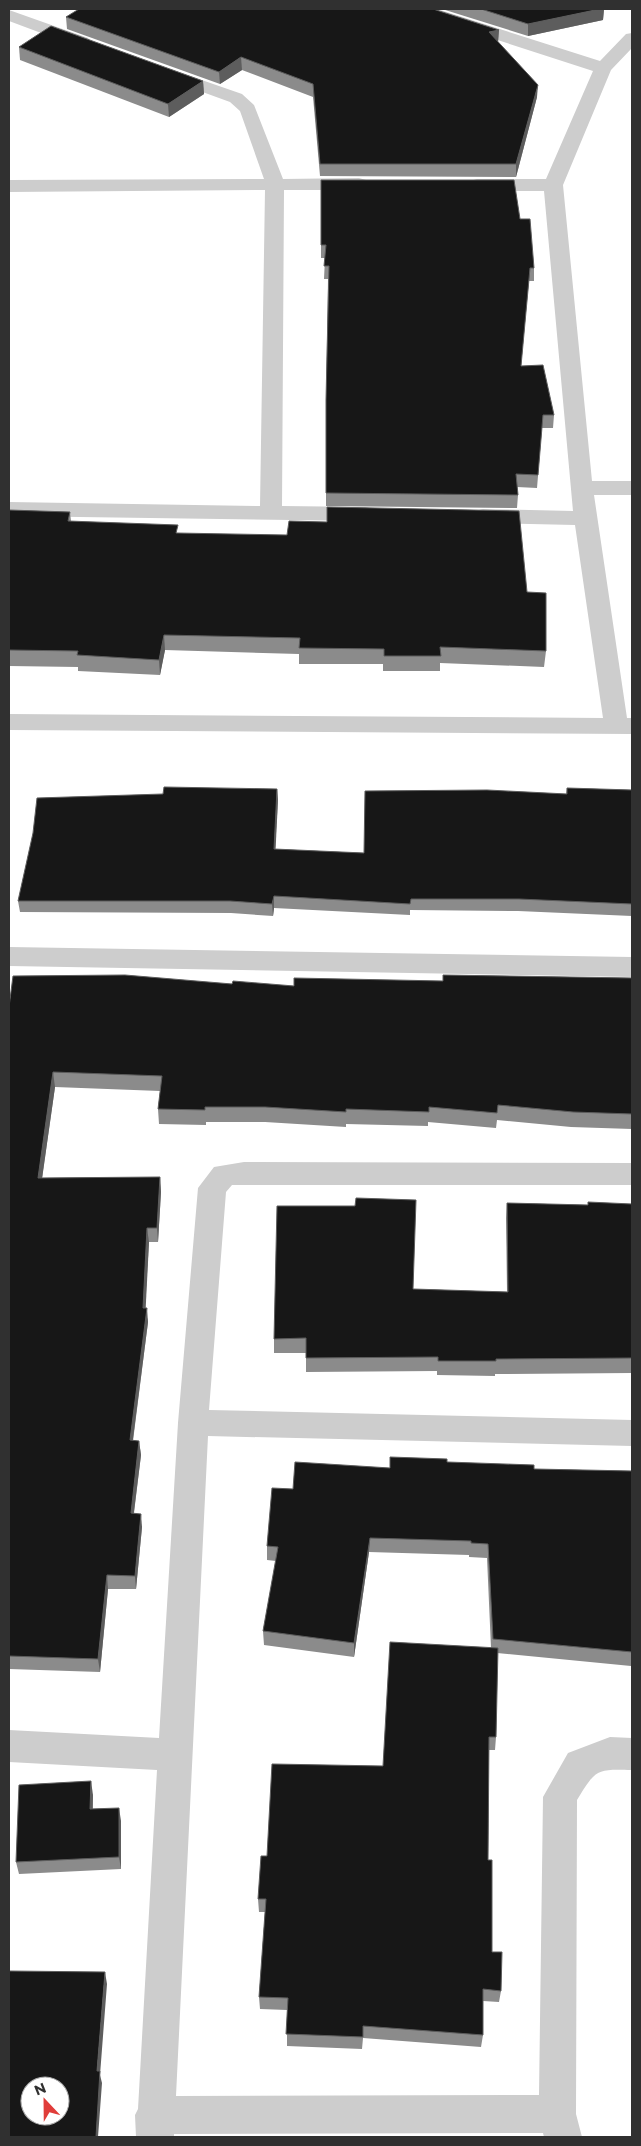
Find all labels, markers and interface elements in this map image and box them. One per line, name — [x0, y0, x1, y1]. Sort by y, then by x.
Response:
north arrow — [20, 2076, 70, 2126]
text: N — [32, 2078, 49, 2099]

